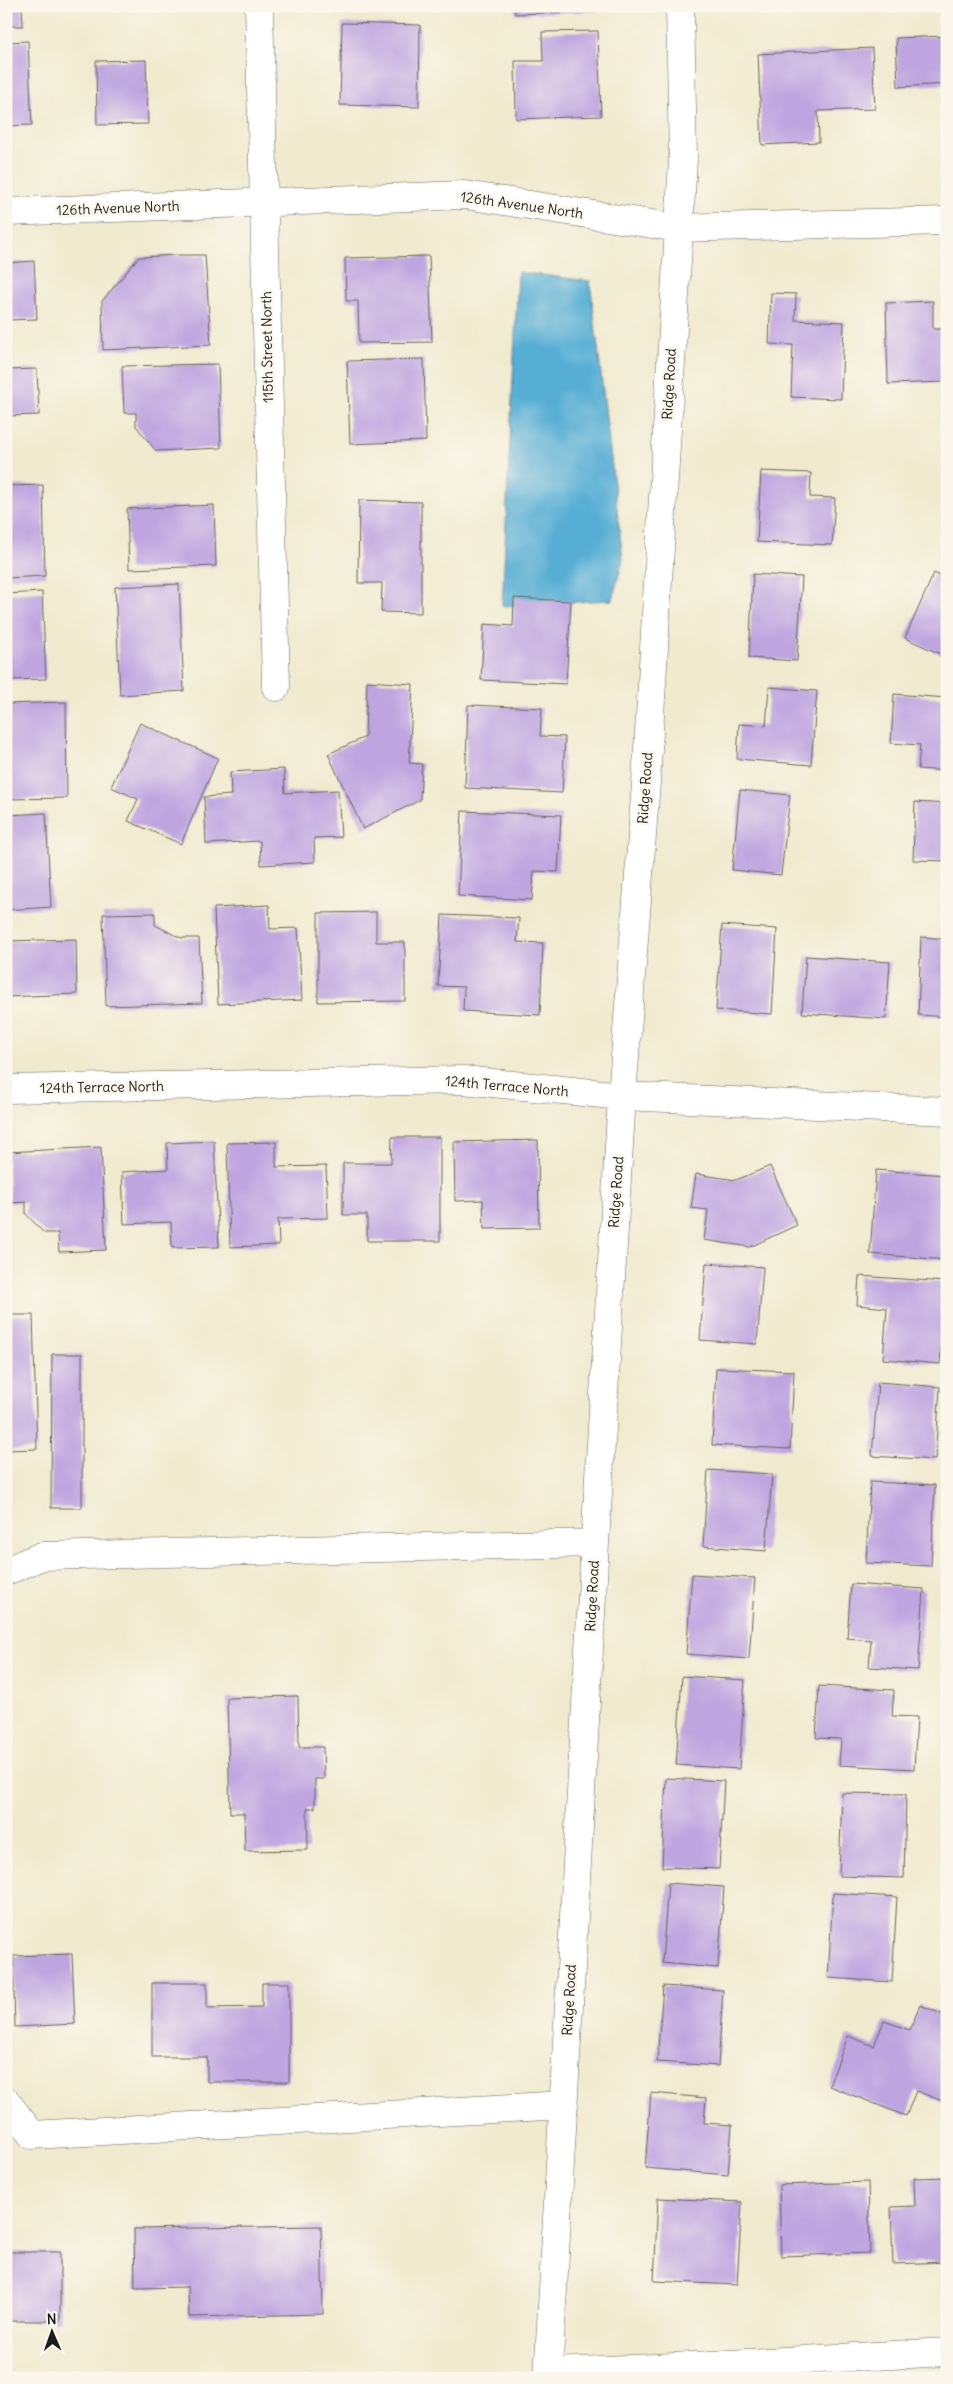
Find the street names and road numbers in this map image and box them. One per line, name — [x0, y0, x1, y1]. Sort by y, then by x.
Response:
street label: 126th Avenue North — [460, 187, 584, 223]
street label: 126th Avenue North — [56, 197, 180, 219]
street label: 115th Street North — [257, 291, 277, 403]
street label: Ridge Road — [658, 348, 680, 420]
street label: Ridge Road — [634, 752, 656, 824]
street label: 124th Terrace North — [444, 1072, 570, 1100]
street label: 124th Terrace North — [40, 1077, 164, 1097]
street label: Ridge Road — [605, 1156, 627, 1228]
street label: Ridge Road — [581, 1560, 603, 1632]
street label: Ridge Road — [558, 1964, 580, 2036]

